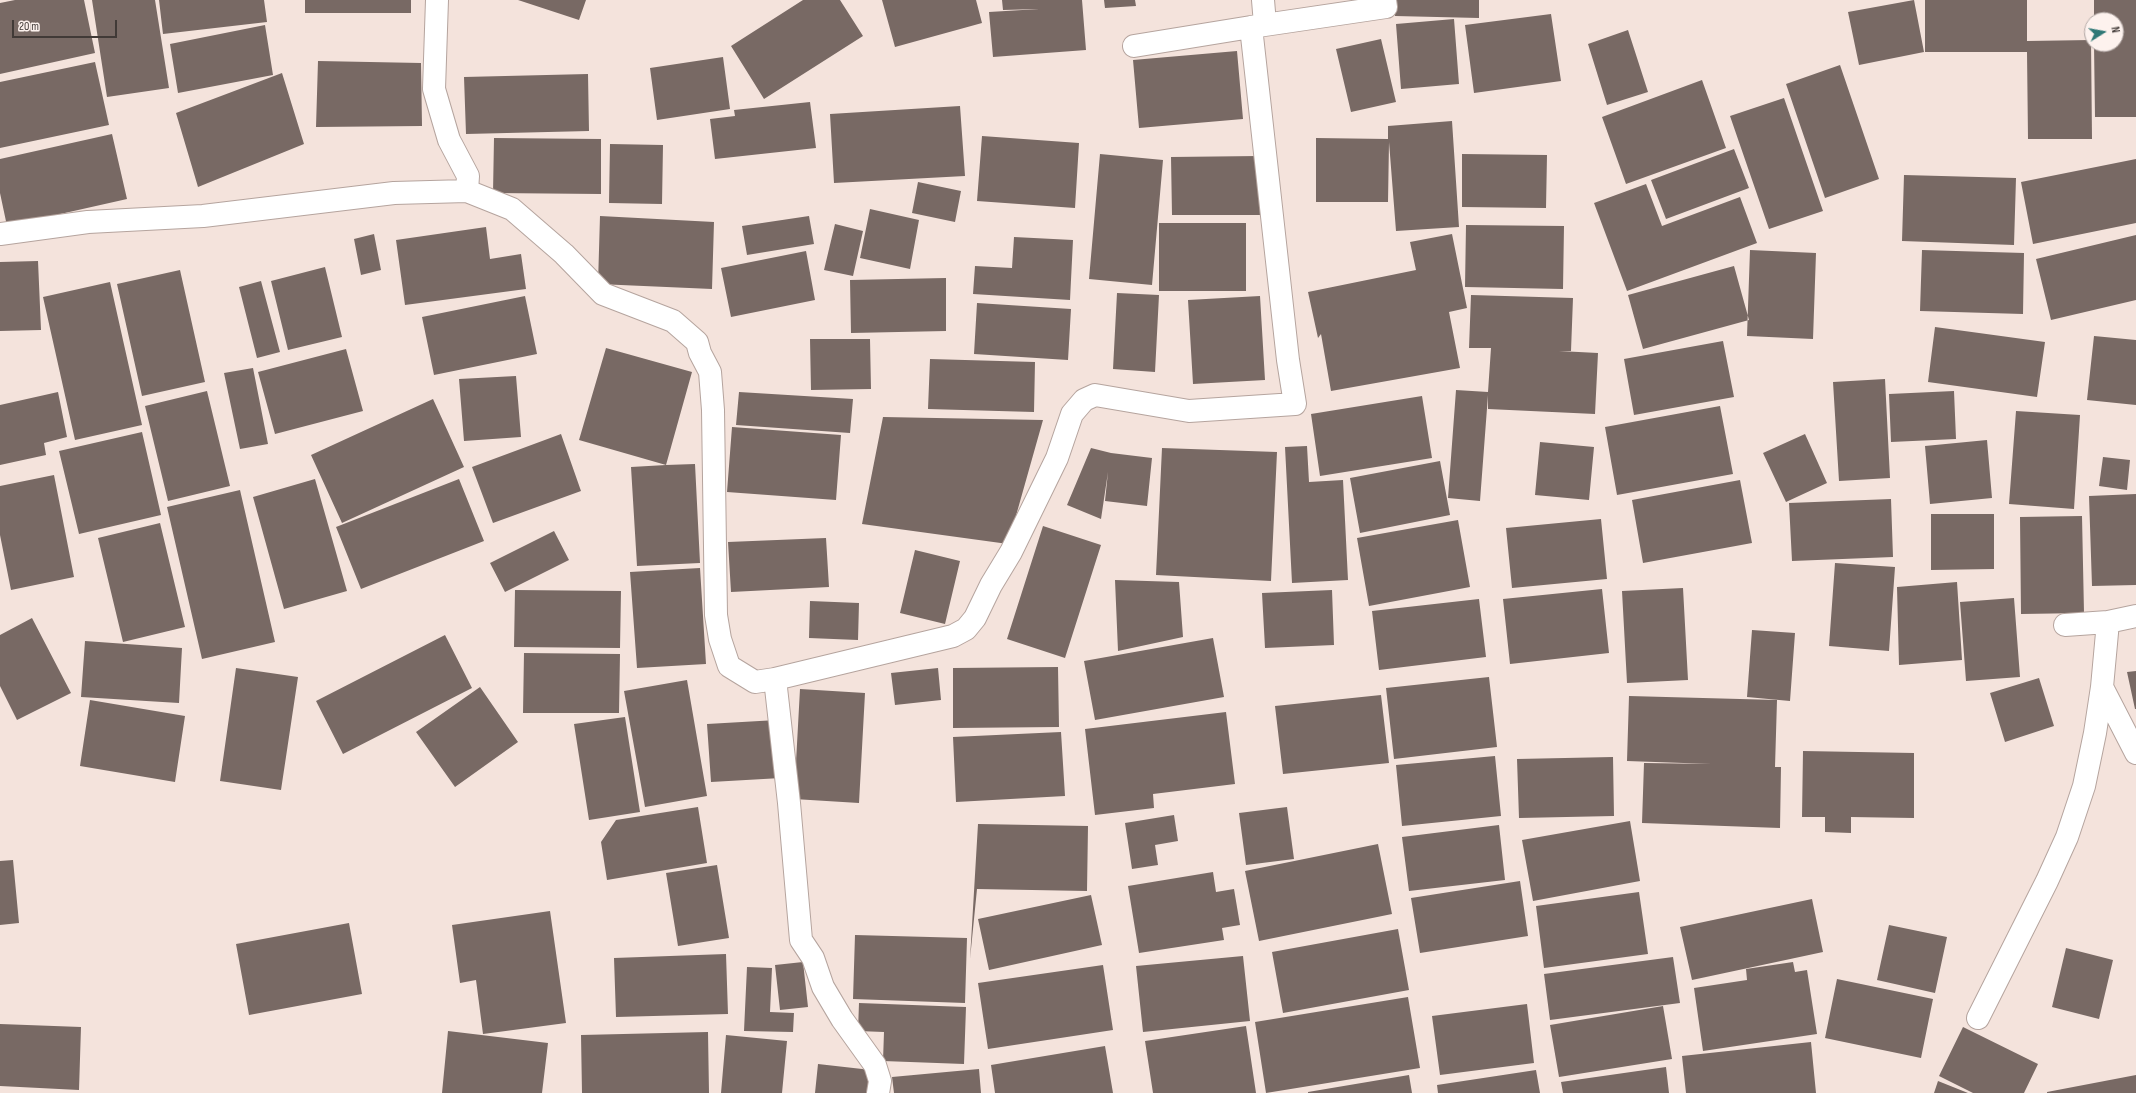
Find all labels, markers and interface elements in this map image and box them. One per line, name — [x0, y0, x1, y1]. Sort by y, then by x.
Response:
scale bar — [14, 12, 119, 38]
north arrow — [2084, 12, 2124, 52]
text: 20 m — [19, 19, 39, 34]
text: N — [2108, 26, 2122, 34]

